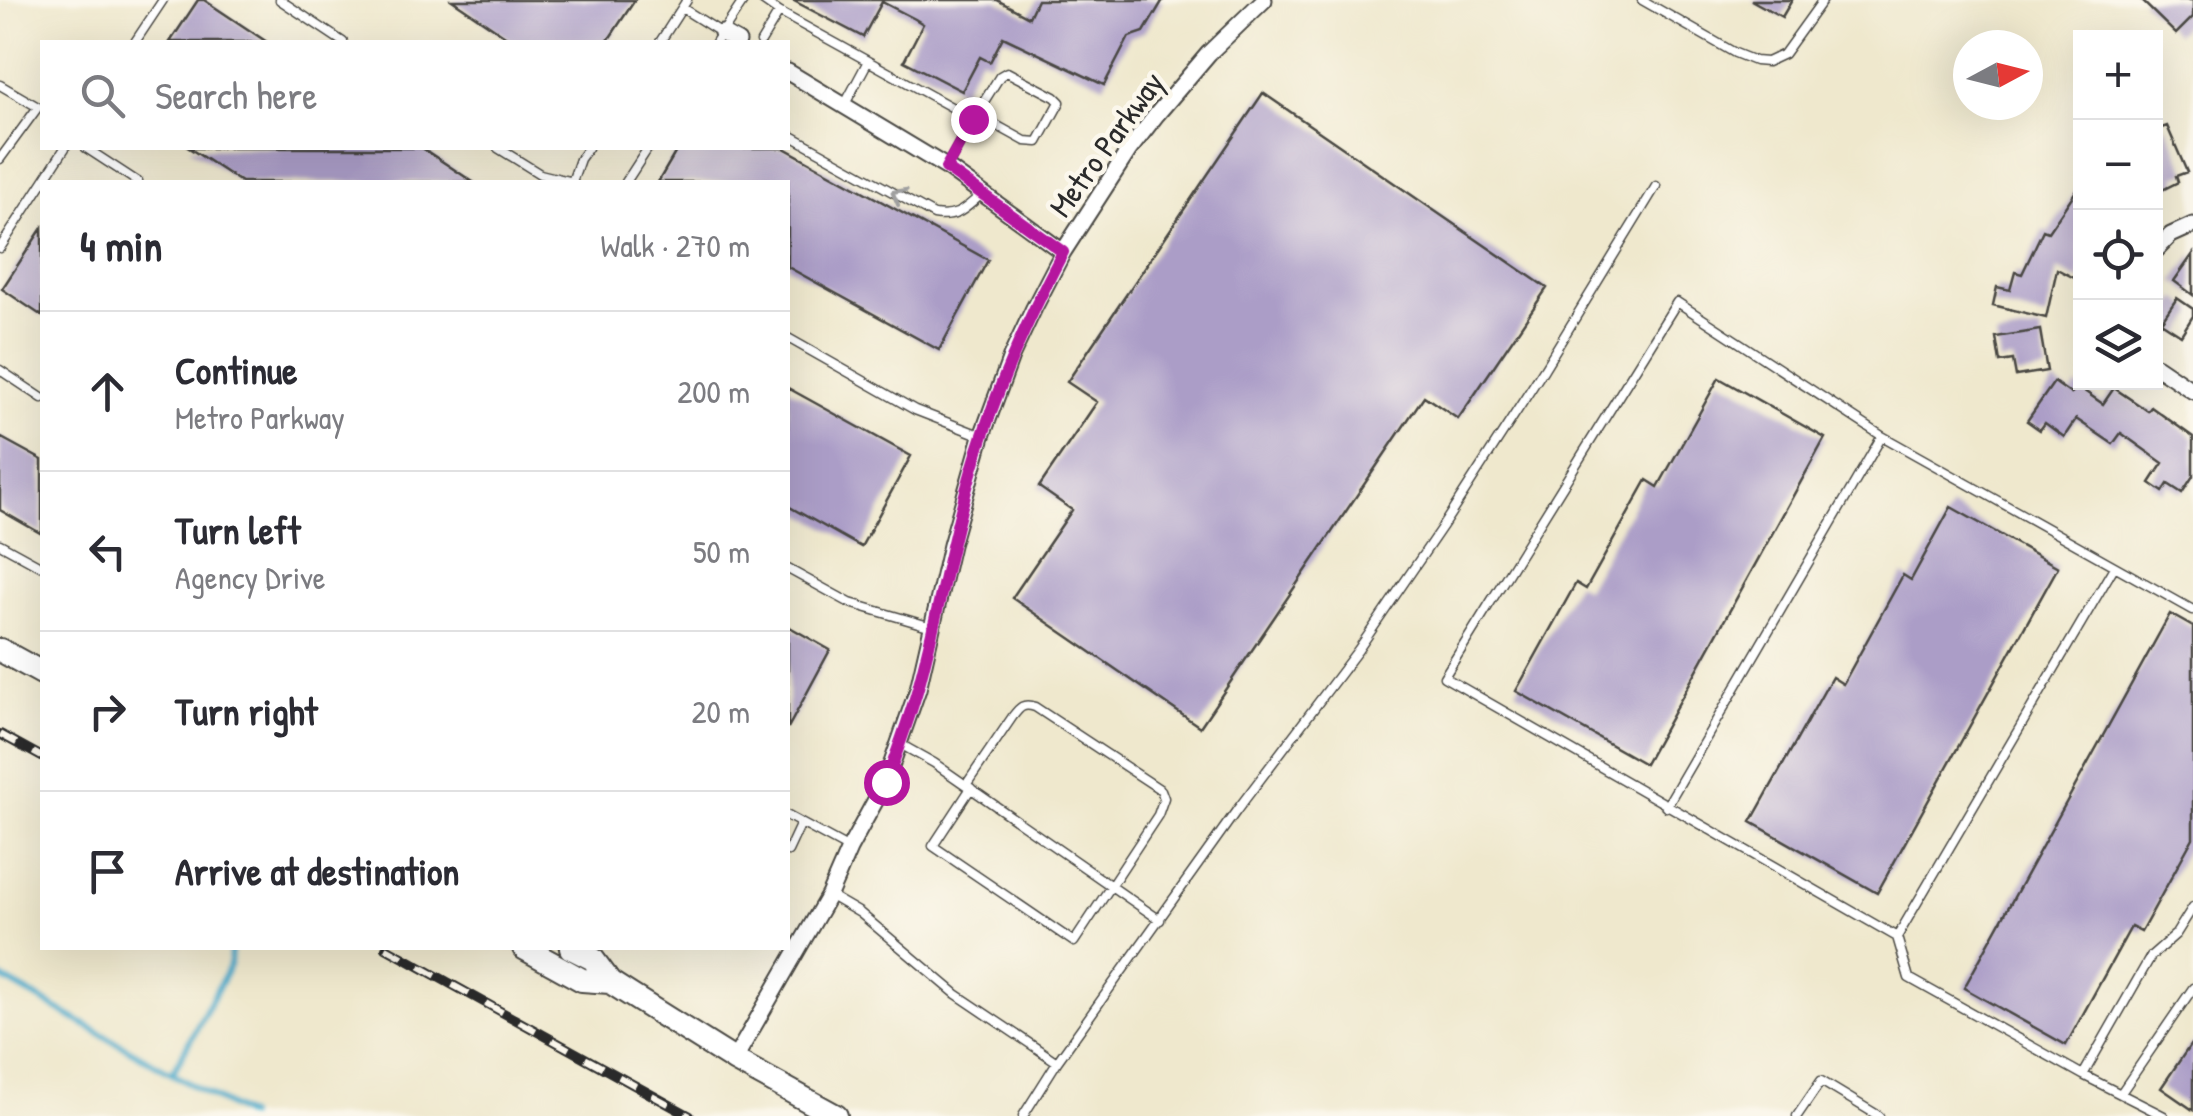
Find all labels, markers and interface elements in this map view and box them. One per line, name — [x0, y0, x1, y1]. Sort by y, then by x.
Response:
north arrow — [1953, 30, 2043, 120]
map controls — [2073, 30, 2163, 390]
button: + — [2073, 30, 2163, 120]
search box — [40, 40, 790, 150]
street label: Metro Parkway — [1039, 63, 1173, 225]
icon: search — [75, 68, 130, 123]
text: Search here — [155, 69, 317, 121]
route end — [951, 97, 997, 143]
button: − — [2073, 120, 2163, 210]
one-way arrow — [891, 188, 909, 208]
button: locate — [2073, 210, 2163, 300]
text: 4 min — [80, 217, 162, 274]
text: Walk · 270 m — [601, 224, 750, 267]
button: layers — [2073, 300, 2163, 390]
text: Continue — [175, 344, 297, 396]
icon: ahead — [80, 364, 135, 419]
text: 200 m — [677, 370, 750, 413]
text: Metro Parkway — [175, 396, 345, 439]
text: Turn left — [175, 504, 300, 556]
icon: left — [80, 524, 135, 579]
text: 50 m — [693, 530, 750, 573]
text: Agency Drive — [175, 556, 326, 599]
icon: right — [80, 684, 135, 739]
text: Turn right — [175, 685, 318, 737]
text: 20 m — [692, 690, 750, 733]
route start — [864, 760, 910, 806]
icon: arrive — [80, 844, 135, 899]
text: Arrive at destination — [175, 845, 459, 897]

